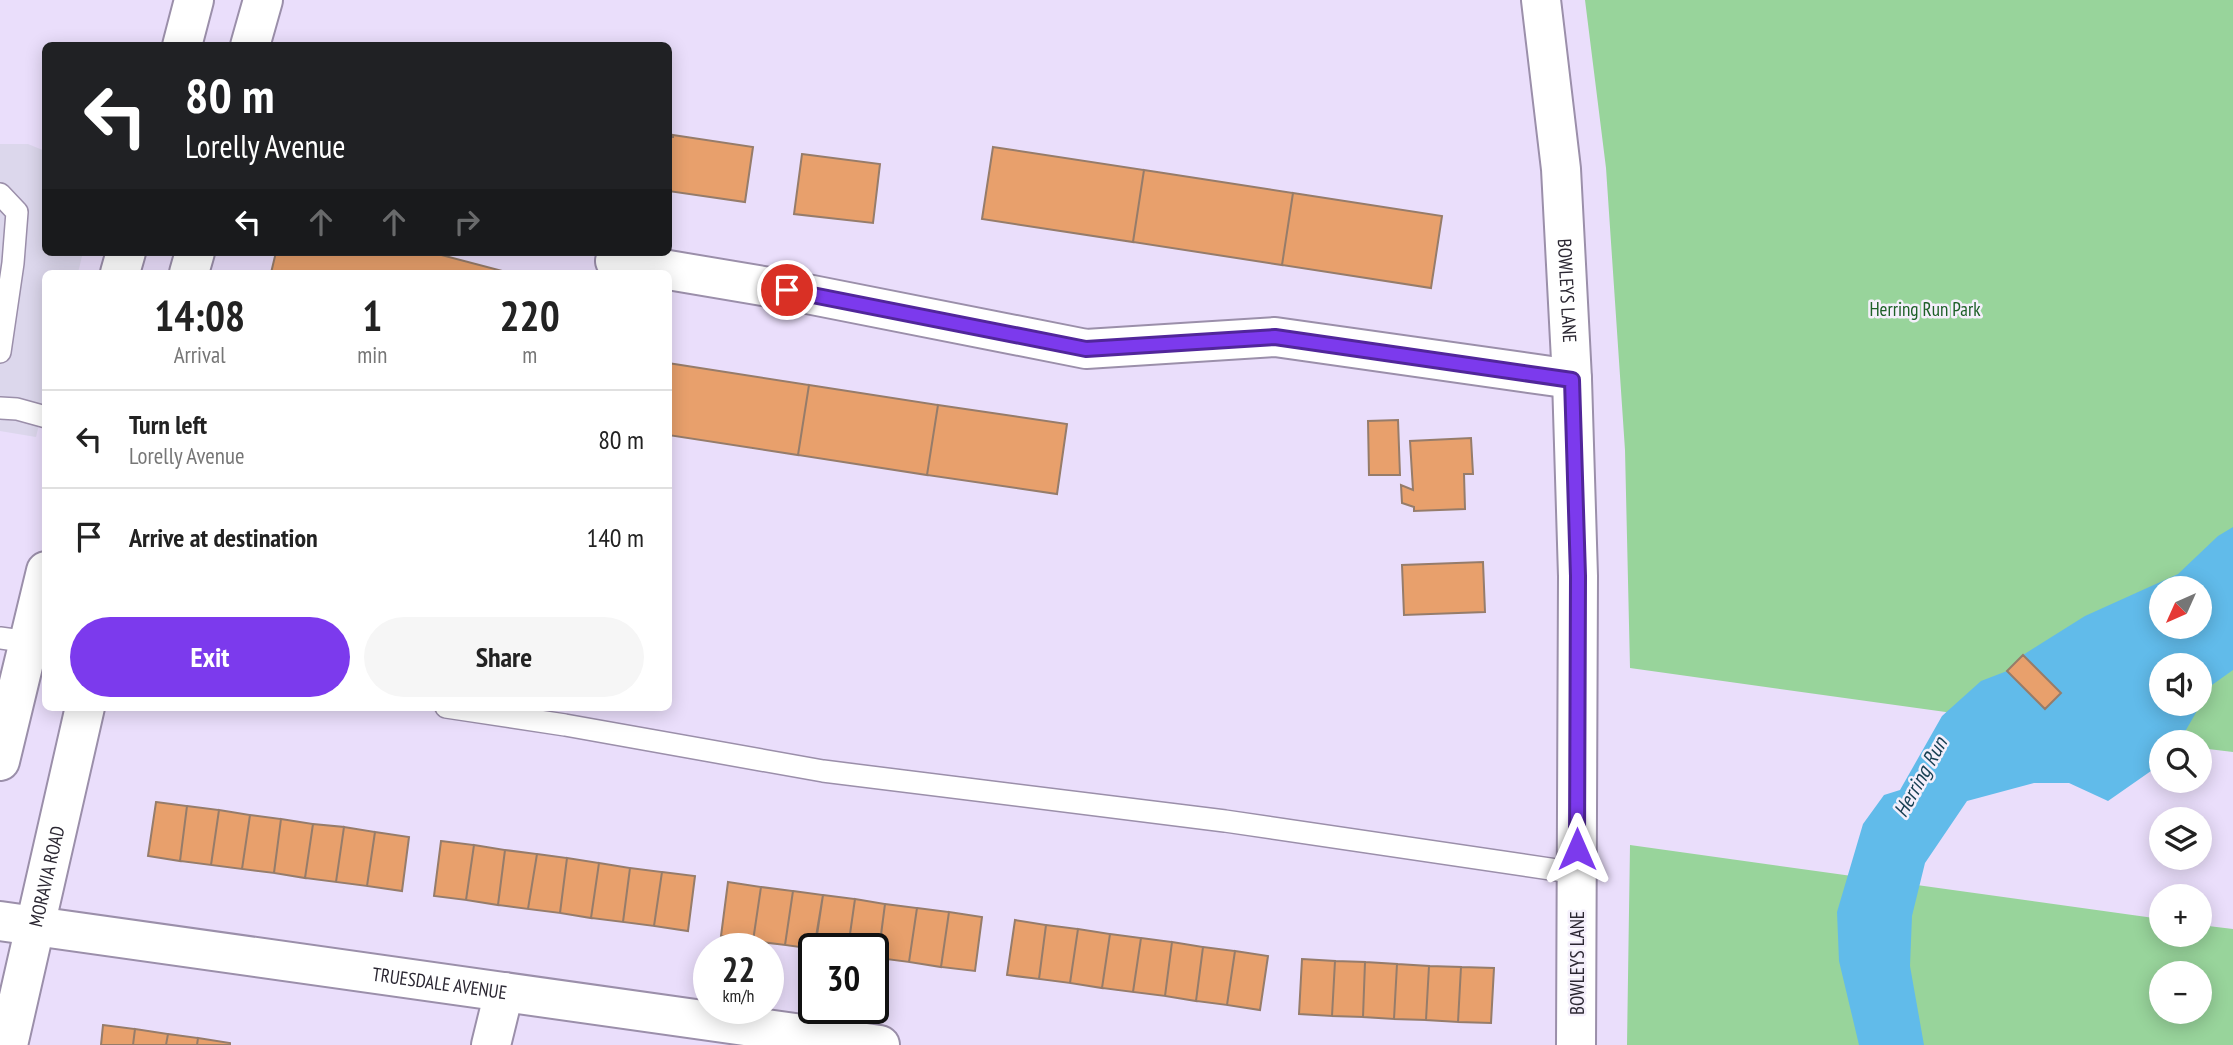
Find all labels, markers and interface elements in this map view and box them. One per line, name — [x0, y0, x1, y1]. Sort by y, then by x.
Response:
text: 80 m — [185, 63, 274, 127]
icon: left — [70, 70, 161, 161]
text: Lorelly Avenue — [185, 125, 346, 167]
icon: left — [229, 203, 267, 241]
icon: ahead — [302, 203, 340, 241]
icon: ahead — [375, 203, 413, 241]
icon: right — [448, 203, 486, 241]
street label: BOWLEYS LANE — [1553, 238, 1582, 343]
pin — [757, 260, 817, 320]
icon: arrive — [768, 271, 806, 309]
text: 14:08 — [154, 288, 245, 343]
text: 1 — [362, 288, 382, 343]
text: 220 — [500, 288, 560, 343]
park label: Herring Run Park — [1869, 297, 1981, 321]
text: Arrival — [174, 340, 226, 369]
text: min — [357, 340, 387, 369]
text: m — [522, 340, 537, 369]
text: Turn left — [129, 408, 207, 441]
icon: left — [70, 420, 108, 458]
text: 80 m — [598, 423, 644, 456]
text: Lorelly Avenue — [129, 441, 244, 470]
icon: arrive — [70, 518, 108, 556]
text: Arrive at destination — [129, 521, 318, 554]
text: 140 m — [586, 521, 644, 554]
north arrow — [2149, 576, 2212, 639]
map controls — [2149, 576, 2212, 1024]
button: Exit — [70, 617, 350, 697]
button: Share — [364, 617, 644, 697]
button: sound — [2149, 653, 2212, 716]
button: search — [2149, 730, 2212, 793]
water label: Herring Run — [1887, 731, 1954, 822]
button: layers — [2149, 807, 2212, 870]
position arrow — [1540, 812, 1614, 886]
street label: MORAVIA ROAD — [23, 824, 70, 929]
button: + — [2149, 884, 2212, 947]
street label: BOWLEYS LANE — [1565, 911, 1589, 1015]
speed limit sign: 30 — [798, 933, 889, 1024]
text: 22 — [722, 946, 755, 992]
button: − — [2149, 961, 2212, 1024]
street label: TRUESDALE AVENUE — [371, 962, 508, 1004]
text: km/h — [723, 984, 754, 1007]

